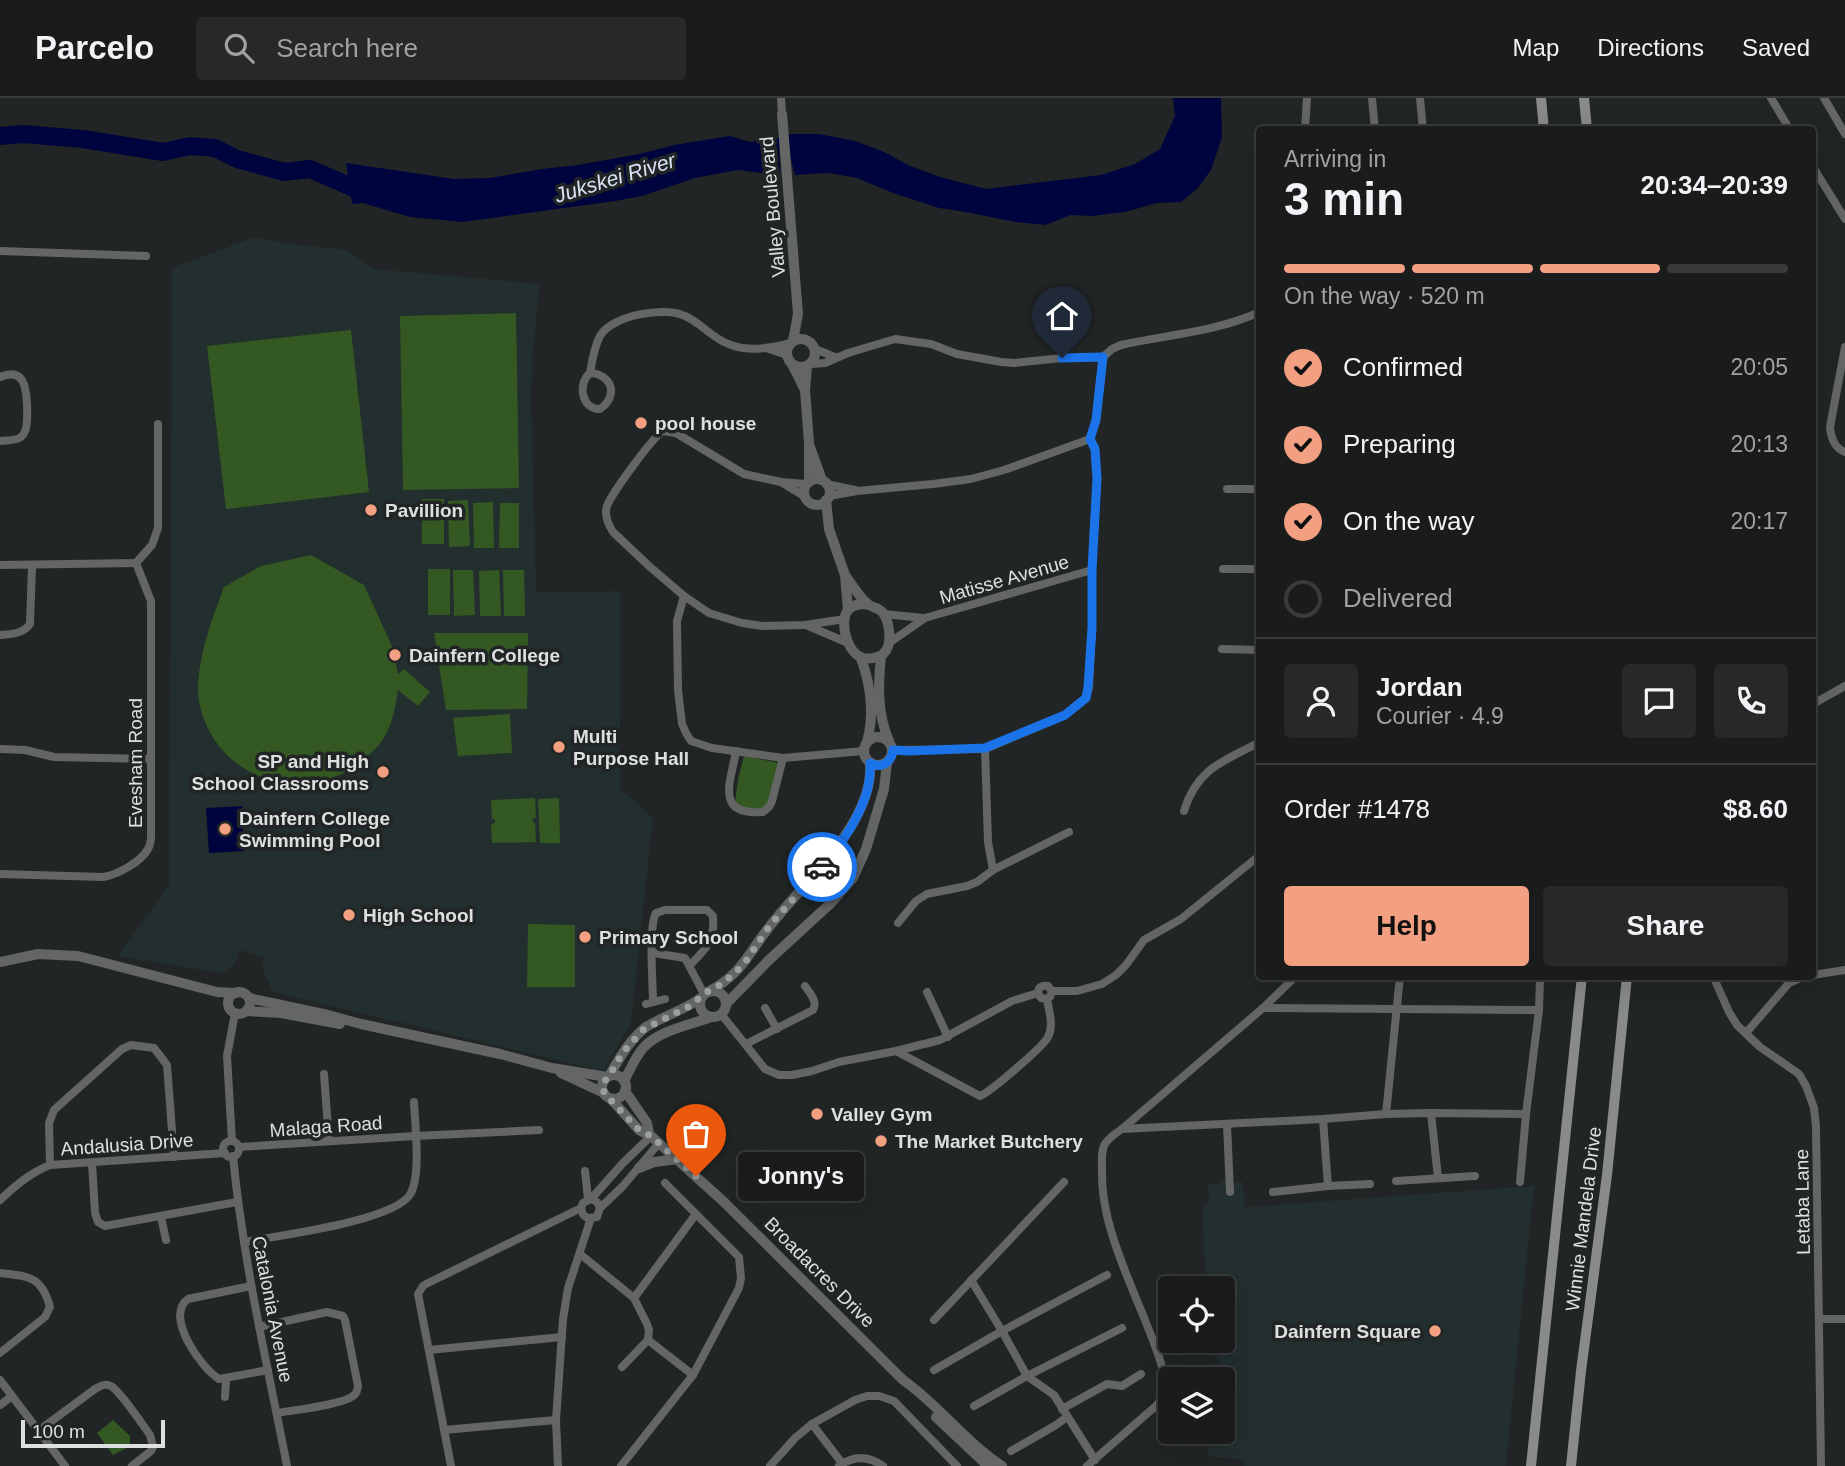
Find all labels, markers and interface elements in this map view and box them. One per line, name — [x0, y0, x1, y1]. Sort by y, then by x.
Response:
search box — [196, 17, 686, 80]
text: Parcelo — [35, 29, 154, 66]
icon: search — [220, 29, 258, 67]
text: Search here — [276, 33, 418, 63]
text: Map — [1513, 34, 1559, 61]
text: Directions — [1597, 34, 1704, 61]
text: Saved — [1742, 34, 1810, 61]
street label: Valley Boulevard — [756, 136, 789, 278]
text: Arriving in — [1284, 146, 1386, 172]
water label: Jukskei River — [551, 148, 679, 207]
text: 20:34–20:39 — [1641, 170, 1788, 200]
text: 3 min — [1284, 173, 1404, 225]
text: On the way · 520 m — [1284, 283, 1485, 309]
pin — [1032, 286, 1092, 358]
icon: home — [1043, 297, 1081, 335]
icon: check — [1284, 349, 1322, 387]
text: Confirmed — [1343, 352, 1463, 382]
text: 20:05 — [1730, 354, 1788, 380]
place label: pool house — [655, 413, 756, 434]
marker: pool house — [633, 415, 649, 431]
icon: check — [1284, 426, 1322, 464]
text: Preparing — [1343, 429, 1456, 459]
text: 20:13 — [1730, 431, 1788, 457]
place label: Pavillion — [385, 500, 463, 521]
marker: Pavillion — [363, 502, 379, 518]
icon: check — [1284, 503, 1322, 541]
text: On the way — [1343, 506, 1475, 536]
text: 20:17 — [1730, 508, 1788, 534]
street label: Matisse Avenue — [937, 551, 1071, 608]
text: Delivered — [1343, 583, 1453, 613]
place label: Dainfern College — [409, 645, 560, 666]
marker: Dainfern College — [387, 647, 403, 663]
button: person — [1284, 664, 1358, 738]
button: chat — [1622, 664, 1696, 738]
button: phone — [1714, 664, 1788, 738]
text: Jordan — [1376, 672, 1463, 702]
street label: Evesham Road — [125, 698, 146, 828]
text: Courier · 4.9 — [1376, 703, 1504, 729]
place label: Multi Purpose Hall — [573, 726, 689, 769]
marker: Multi Purpose Hall — [551, 739, 567, 755]
place label: SP and High School Classrooms — [192, 751, 369, 794]
marker: SP and High School Classrooms — [375, 764, 391, 780]
text: Order #1478 — [1284, 794, 1430, 824]
text: $8.60 — [1723, 794, 1788, 824]
place label: Dainfern College Swimming Pool — [239, 808, 390, 851]
marker: Dainfern College Swimming Pool — [217, 821, 233, 837]
courier — [787, 832, 857, 902]
icon: car — [803, 848, 841, 886]
button: Help — [1284, 886, 1529, 966]
button: Share — [1543, 886, 1788, 966]
place label: High School — [363, 905, 474, 926]
marker: High School — [341, 907, 357, 923]
place label: Primary School — [599, 927, 738, 948]
marker: Primary School — [577, 929, 593, 945]
pin — [666, 1104, 726, 1176]
place label: Valley Gym — [831, 1104, 932, 1125]
marker: Valley Gym — [809, 1106, 825, 1122]
street label: Malaga Road — [269, 1112, 383, 1141]
icon: bag — [677, 1115, 715, 1153]
street label: Winnie Mandela Drive — [1562, 1126, 1605, 1313]
street label: Andalusia Drive — [60, 1129, 194, 1160]
place label: The Market Butchery — [895, 1131, 1083, 1152]
marker: The Market Butchery — [873, 1133, 889, 1149]
street label: Letaba Lane — [1791, 1149, 1814, 1255]
callout: Jonny's — [738, 1152, 864, 1200]
text: Jonny's — [758, 1163, 844, 1189]
street label: Broadacres Drive — [760, 1213, 879, 1332]
street label: Catalonia Avenue — [248, 1234, 297, 1384]
map controls — [1158, 1276, 1235, 1444]
button: locate — [1158, 1276, 1235, 1353]
place label: Dainfern Square — [1274, 1321, 1421, 1342]
marker: Dainfern Square — [1427, 1323, 1443, 1339]
button: layers — [1158, 1367, 1235, 1444]
scale bar — [21, 1417, 164, 1449]
text: 100 m — [32, 1421, 85, 1442]

